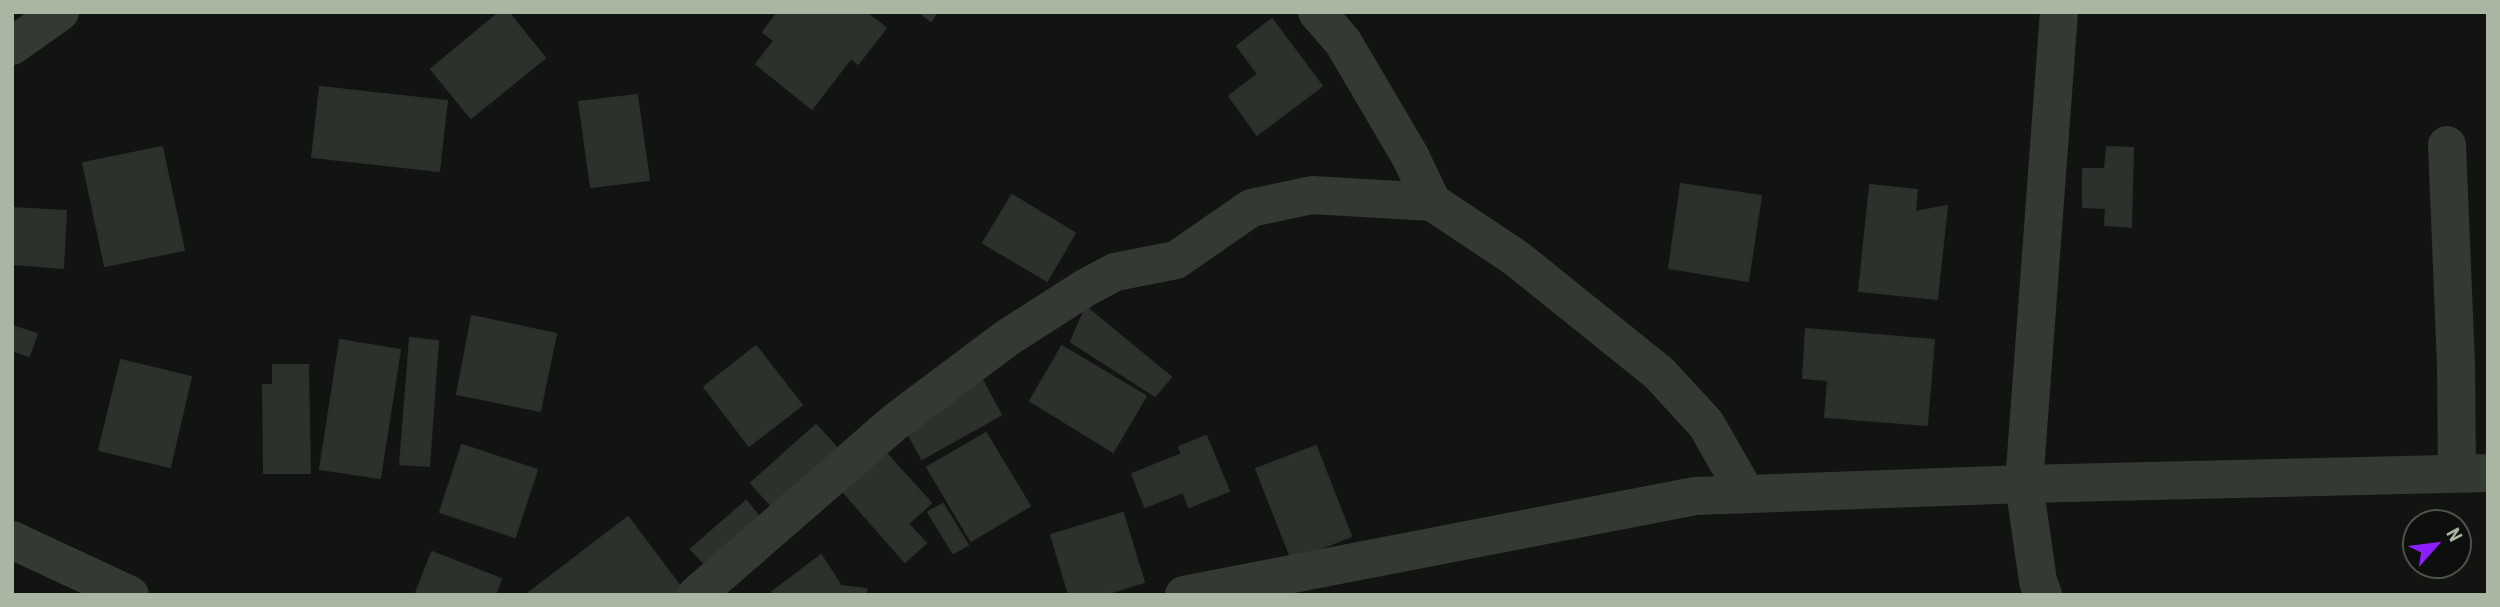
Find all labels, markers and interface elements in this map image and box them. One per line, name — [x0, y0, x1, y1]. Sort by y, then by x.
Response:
north arrow — [2402, 509, 2472, 579]
text: N — [2441, 524, 2467, 545]

